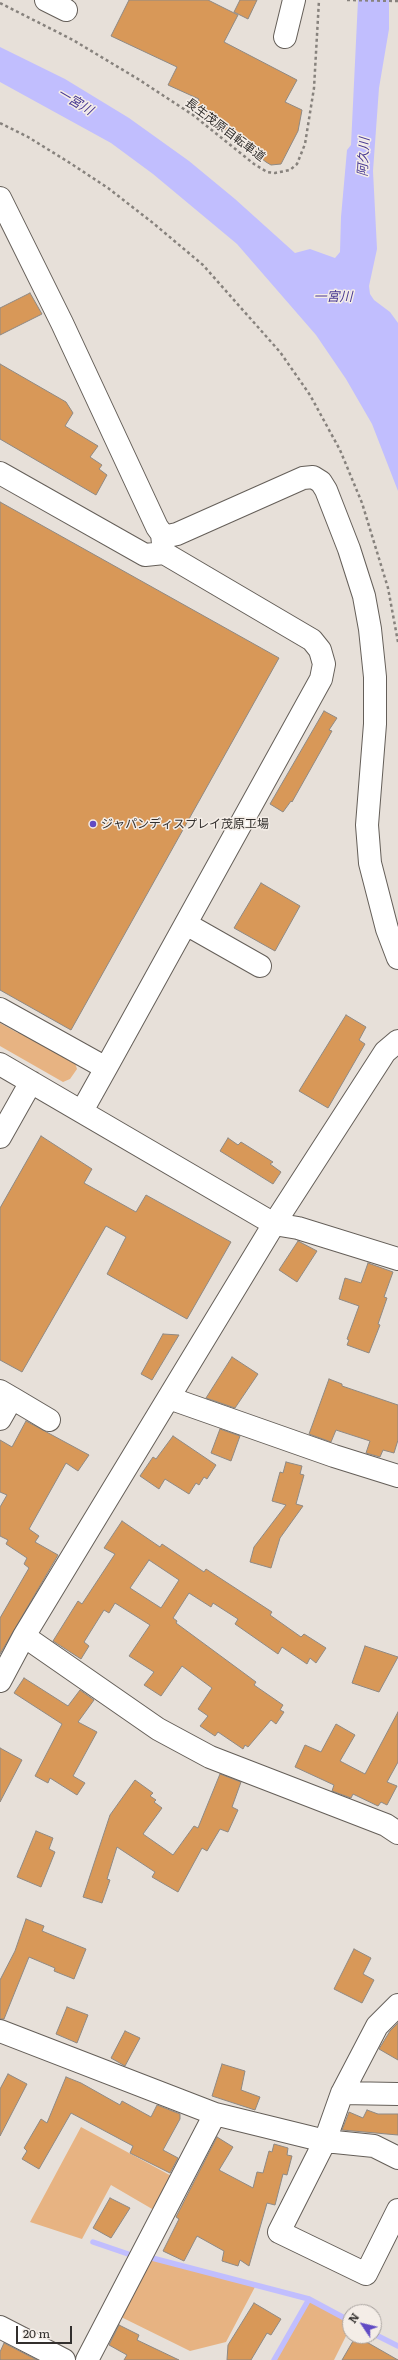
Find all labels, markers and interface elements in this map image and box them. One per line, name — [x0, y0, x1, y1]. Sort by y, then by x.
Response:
water label: 一宮川 — [54, 85, 96, 119]
street label: 長生茂原自転車道 — [182, 95, 268, 165]
water label: 阿久川 — [355, 137, 373, 177]
water label: 一宮川 — [314, 289, 352, 305]
place label: ジャパンディスプレイ茂原工場 — [101, 817, 269, 831]
marker: ジャパンディスプレイ茂原工場 — [88, 819, 98, 829]
north arrow — [342, 2304, 382, 2344]
text: N — [344, 2309, 362, 2326]
scale bar — [18, 2318, 74, 2344]
text: 20 m — [23, 2324, 50, 2342]

